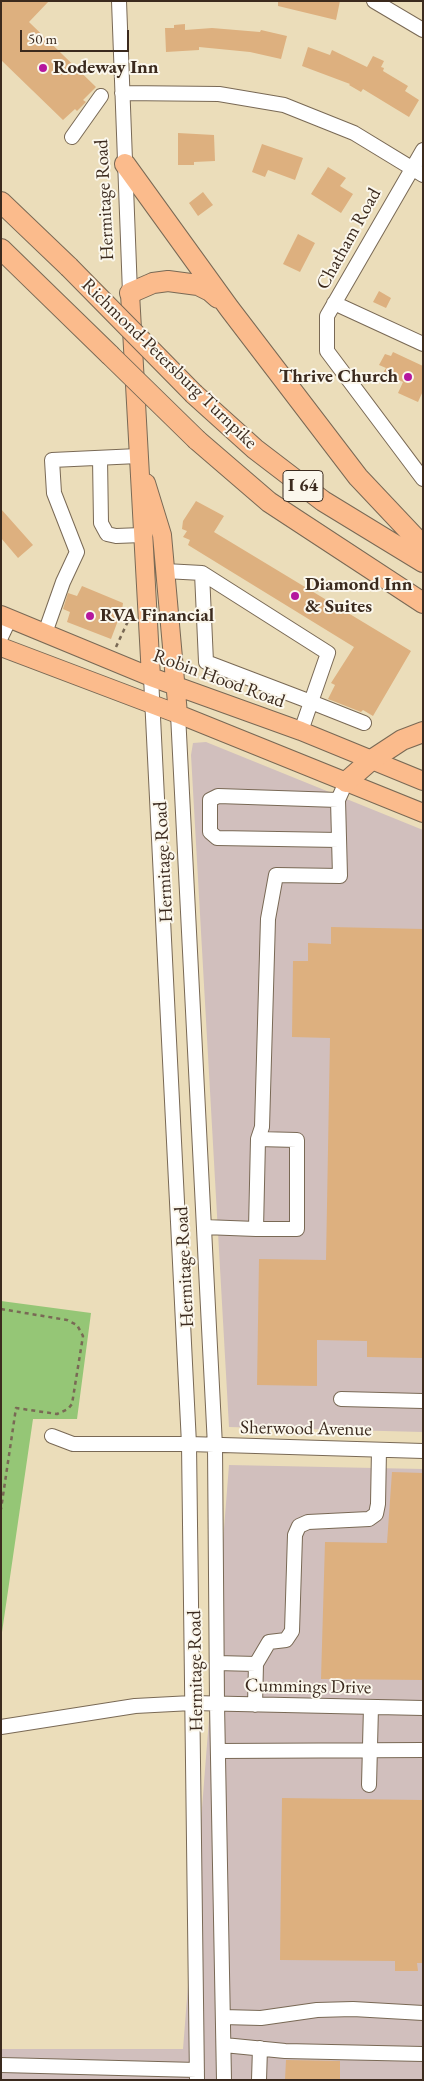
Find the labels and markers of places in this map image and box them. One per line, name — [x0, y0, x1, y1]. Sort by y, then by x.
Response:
place label: Rodeway Inn — [53, 57, 159, 79]
marker: Rodeway Inn — [37, 62, 49, 74]
place label: Thrive Church — [279, 366, 398, 388]
marker: Thrive Church — [402, 371, 414, 383]
place label: Diamond Inn & Suites — [305, 574, 413, 618]
marker: Diamond Inn & Suites — [289, 590, 301, 602]
place label: RVA Financial — [100, 605, 214, 627]
marker: RVA Financial — [84, 610, 96, 622]

